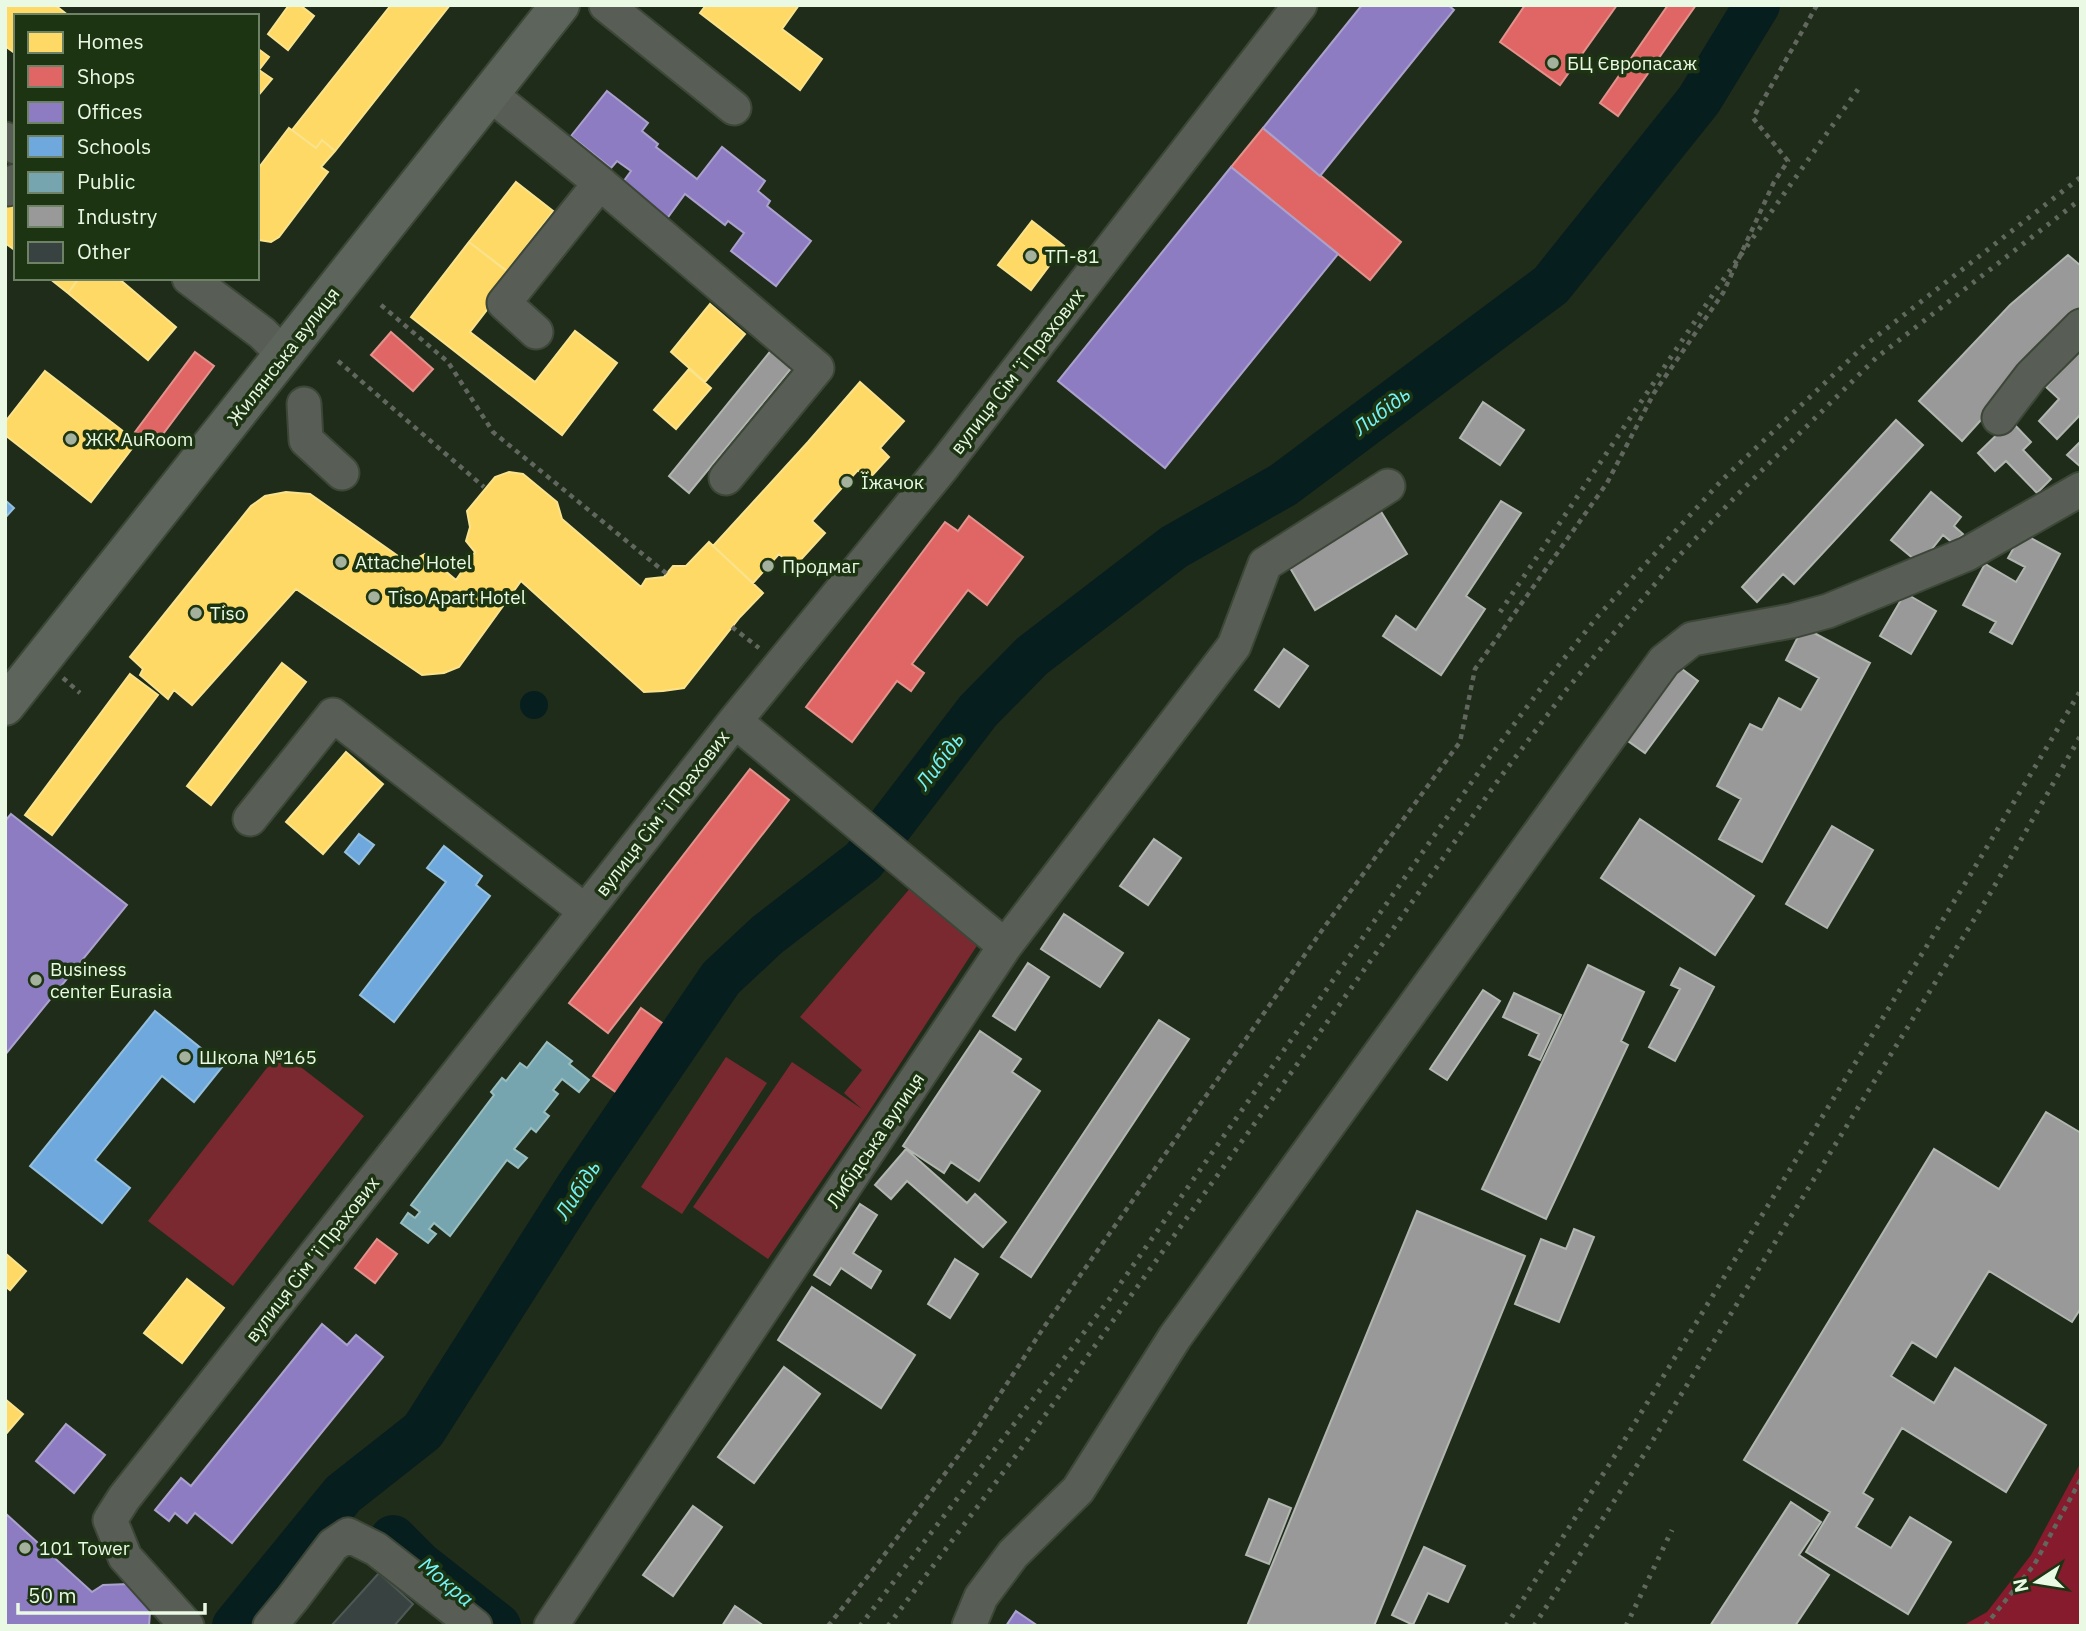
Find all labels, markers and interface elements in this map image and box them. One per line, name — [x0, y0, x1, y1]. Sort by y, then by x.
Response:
legend — [14, 14, 259, 280]
text: Homes — [77, 27, 144, 55]
place label: БЦ Європасаж — [1567, 51, 1697, 75]
marker: БЦ Європасаж — [1545, 55, 1561, 71]
text: Shops — [77, 62, 135, 90]
text: Offices — [77, 97, 143, 125]
text: Schools — [77, 132, 151, 160]
text: Public — [77, 167, 135, 195]
text: Industry — [77, 202, 158, 230]
text: Other — [77, 237, 131, 265]
place label: ТП-81 — [1045, 244, 1099, 268]
marker: ТП-81 — [1023, 248, 1039, 264]
street label: Жилянська вулиця — [222, 282, 344, 430]
street label: вулиця Сімʼї Прахових — [945, 283, 1089, 459]
water label: Либідь — [1346, 379, 1416, 442]
place label: ЖК AuRoom — [85, 427, 193, 451]
marker: ЖК AuRoom — [63, 431, 79, 447]
place label: Їжачок — [861, 470, 924, 494]
marker: Їжачок — [839, 474, 855, 490]
place label: Attache Hotel — [355, 550, 472, 574]
marker: Attache Hotel — [333, 554, 349, 570]
place label: Продмаг — [782, 554, 860, 578]
marker: Продмаг — [760, 558, 776, 574]
place label: Tiso Apart Hotel — [388, 585, 526, 609]
marker: Tiso Apart Hotel — [366, 589, 382, 605]
place label: Tiso — [210, 601, 246, 625]
marker: Tiso — [188, 605, 204, 621]
street label: вулиця Сімʼї Прахових — [590, 725, 734, 901]
water label: Либідь — [908, 726, 970, 796]
place label: Business center Eurasia — [50, 957, 172, 1003]
marker: Business center Eurasia — [28, 972, 44, 988]
place label: Школа №165 — [199, 1045, 317, 1069]
marker: Школа №165 — [177, 1049, 193, 1065]
street label: Либідська вулиця — [821, 1068, 929, 1212]
water label: Либідь — [547, 1155, 607, 1225]
street label: вулиця Сімʼї Прахових — [240, 1171, 384, 1347]
place label: 101 Tower — [39, 1536, 130, 1560]
marker: 101 Tower — [17, 1540, 33, 1556]
north arrow — [2002, 1547, 2072, 1617]
water label: Мокра — [413, 1550, 480, 1612]
scale bar — [18, 1572, 205, 1616]
text: N — [2007, 1576, 2034, 1595]
text: 50 m — [28, 1581, 77, 1609]

